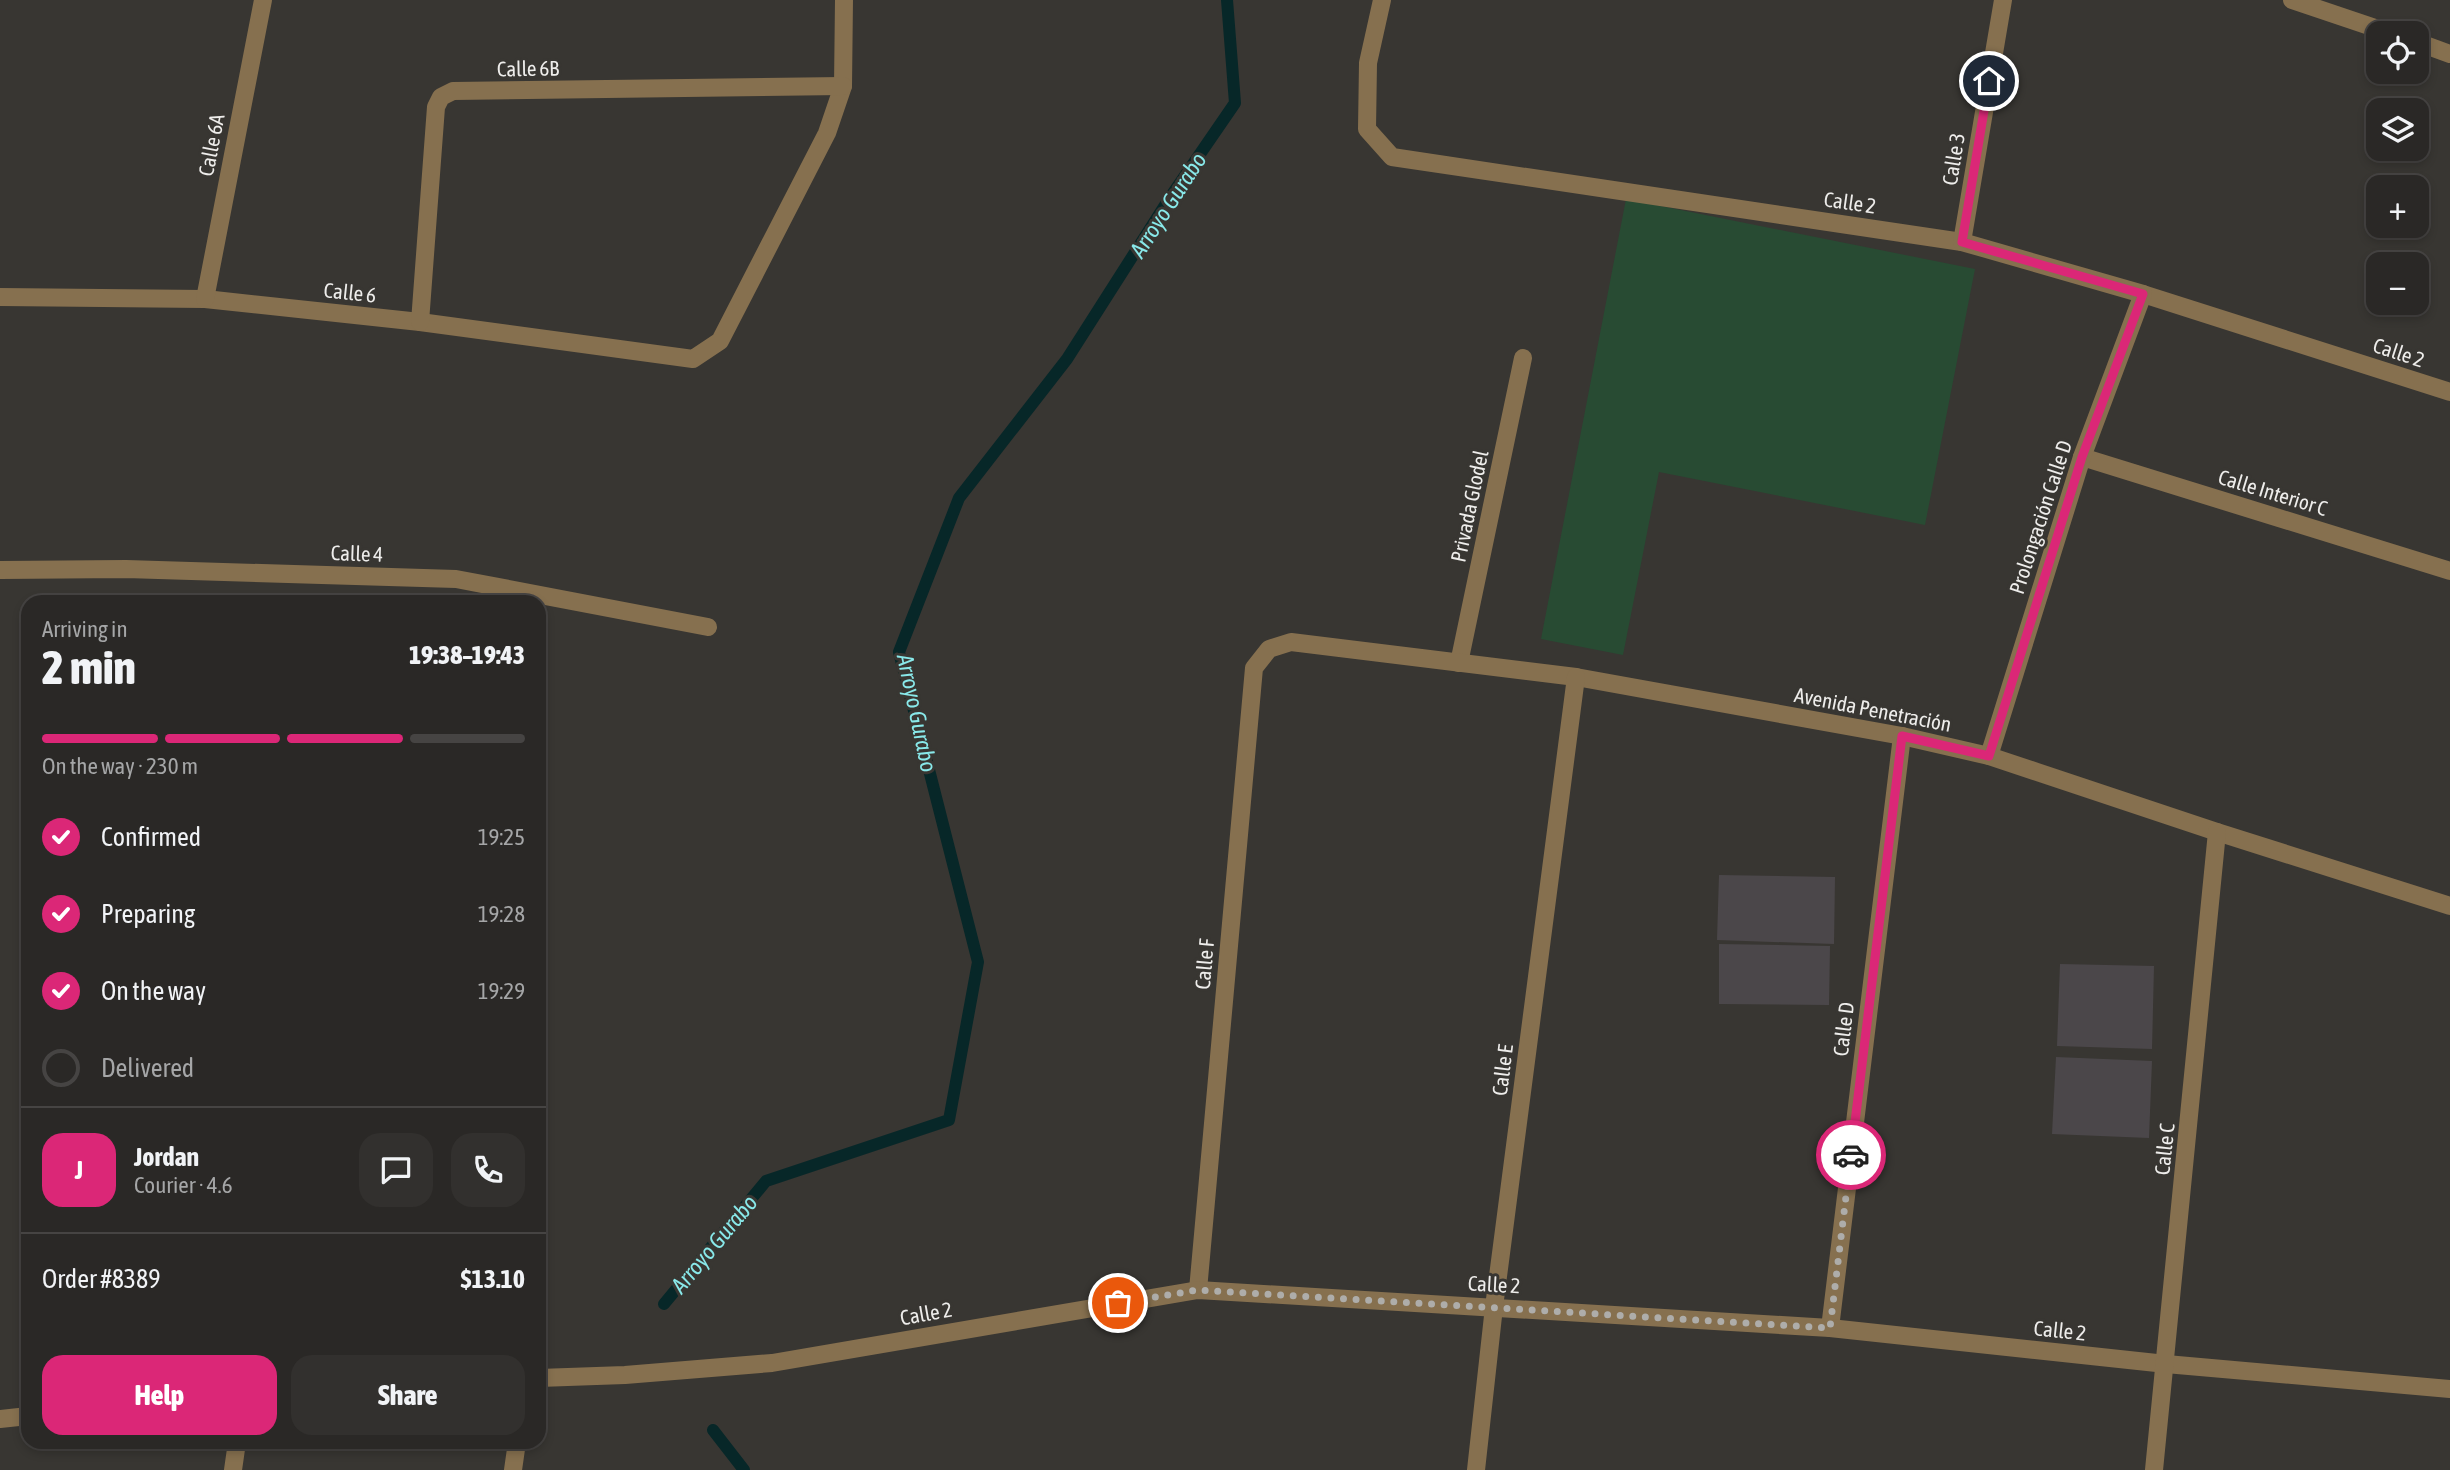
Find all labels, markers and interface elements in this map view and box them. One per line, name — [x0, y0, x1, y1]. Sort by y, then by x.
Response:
map controls — [2366, 21, 2429, 315]
button: locate — [2366, 21, 2429, 84]
pin — [1959, 51, 2019, 111]
street label: Calle 6B — [497, 55, 559, 81]
icon: home — [1970, 62, 2008, 100]
button: layers — [2366, 98, 2429, 161]
street label: Calle 6A — [193, 111, 229, 178]
street label: Calle 3 — [1937, 131, 1969, 187]
water label: Arroyo Gurabo — [1124, 148, 1212, 263]
button: + — [2366, 175, 2429, 238]
street label: Calle 2 — [1822, 186, 1878, 218]
button: − — [2366, 252, 2429, 315]
street label: Calle 6 — [323, 277, 377, 307]
street label: Calle 2 — [2370, 332, 2428, 372]
street label: Prolongación Calle D — [2004, 437, 2076, 597]
street label: Privada Glodel — [1445, 448, 1493, 564]
street label: Calle Interior C — [2216, 464, 2331, 520]
street label: Calle 4 — [330, 540, 384, 566]
text: Arriving in — [42, 616, 128, 642]
text: 19:38–19:43 — [409, 640, 525, 670]
text: 2 min — [42, 641, 136, 694]
water label: Arroyo Gurabo — [892, 651, 942, 774]
street label: Avenida Penetración — [1792, 682, 1954, 736]
text: On the way · 230 m — [42, 753, 198, 779]
icon: check — [42, 818, 80, 856]
text: Confirmed — [101, 822, 201, 852]
text: 19:25 — [478, 824, 525, 850]
icon: check — [42, 895, 80, 933]
text: Preparing — [101, 899, 195, 929]
text: 19:28 — [478, 901, 525, 927]
street label: Calle F — [1190, 937, 1218, 990]
icon: check — [42, 972, 80, 1010]
text: On the way — [101, 976, 206, 1006]
text: 19:29 — [478, 978, 525, 1004]
street label: Calle D — [1828, 1001, 1858, 1057]
street label: Calle E — [1487, 1043, 1517, 1097]
text: Delivered — [101, 1053, 194, 1083]
courier — [1816, 1120, 1886, 1190]
street label: Calle C — [2149, 1121, 2179, 1176]
button: chat — [359, 1133, 433, 1207]
button: phone — [451, 1133, 525, 1207]
icon: car — [1832, 1136, 1870, 1174]
text: Jordan — [134, 1142, 199, 1172]
text: J — [75, 1155, 83, 1185]
text: Courier · 4.6 — [134, 1172, 233, 1198]
water label: Arroyo Gurabo — [665, 1190, 762, 1299]
text: Order #8389 — [42, 1264, 161, 1294]
text: $13.10 — [461, 1264, 525, 1294]
street label: Calle 2 — [1467, 1271, 1521, 1297]
pin — [1088, 1273, 1148, 1333]
icon: bag — [1099, 1284, 1137, 1322]
street label: Calle 2 — [898, 1297, 954, 1329]
street label: Calle 2 — [2033, 1315, 2087, 1345]
button: Help — [42, 1355, 277, 1435]
button: Share — [291, 1355, 525, 1435]

